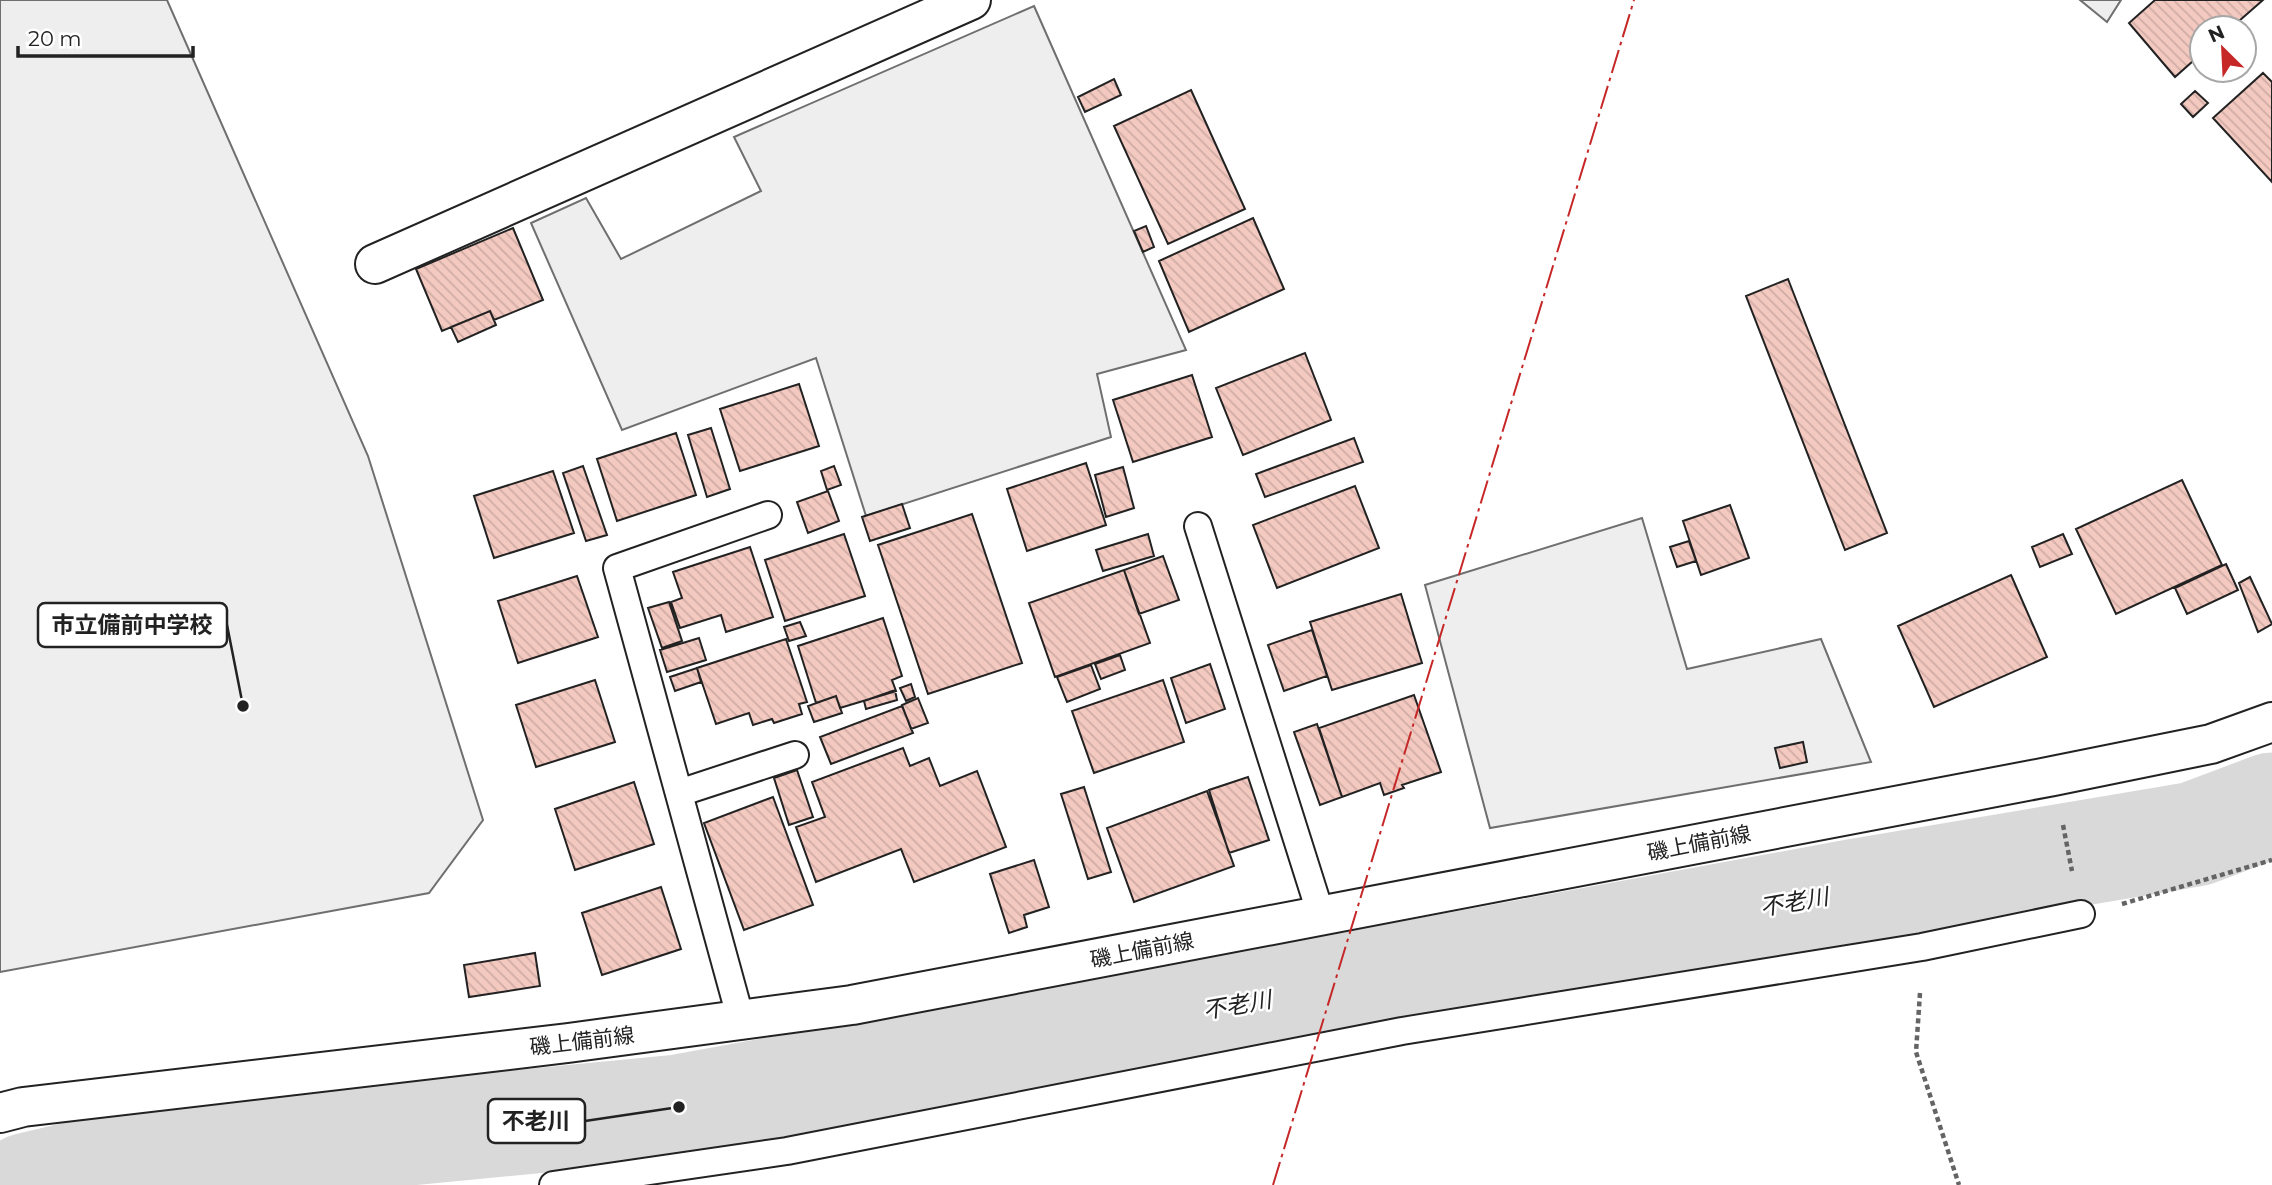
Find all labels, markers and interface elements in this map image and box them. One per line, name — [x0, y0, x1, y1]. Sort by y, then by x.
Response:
scale bar — [18, 14, 192, 58]
north arrow — [2188, 14, 2258, 84]
text: N — [2205, 20, 2228, 48]
text: 20 m — [28, 26, 82, 51]
callout: 市立備前中学校 — [38, 603, 227, 647]
text: 市立備前中学校 — [52, 611, 213, 639]
street label: 磯上備前線 — [1645, 821, 1753, 865]
water label: 不老川 — [1758, 882, 1833, 922]
street label: 磯上備前線 — [1088, 928, 1196, 972]
water label: 不老川 — [1201, 985, 1276, 1025]
street label: 磯上備前線 — [528, 1022, 636, 1060]
callout: 不老川 — [488, 1099, 585, 1143]
text: 不老川 — [502, 1107, 571, 1135]

